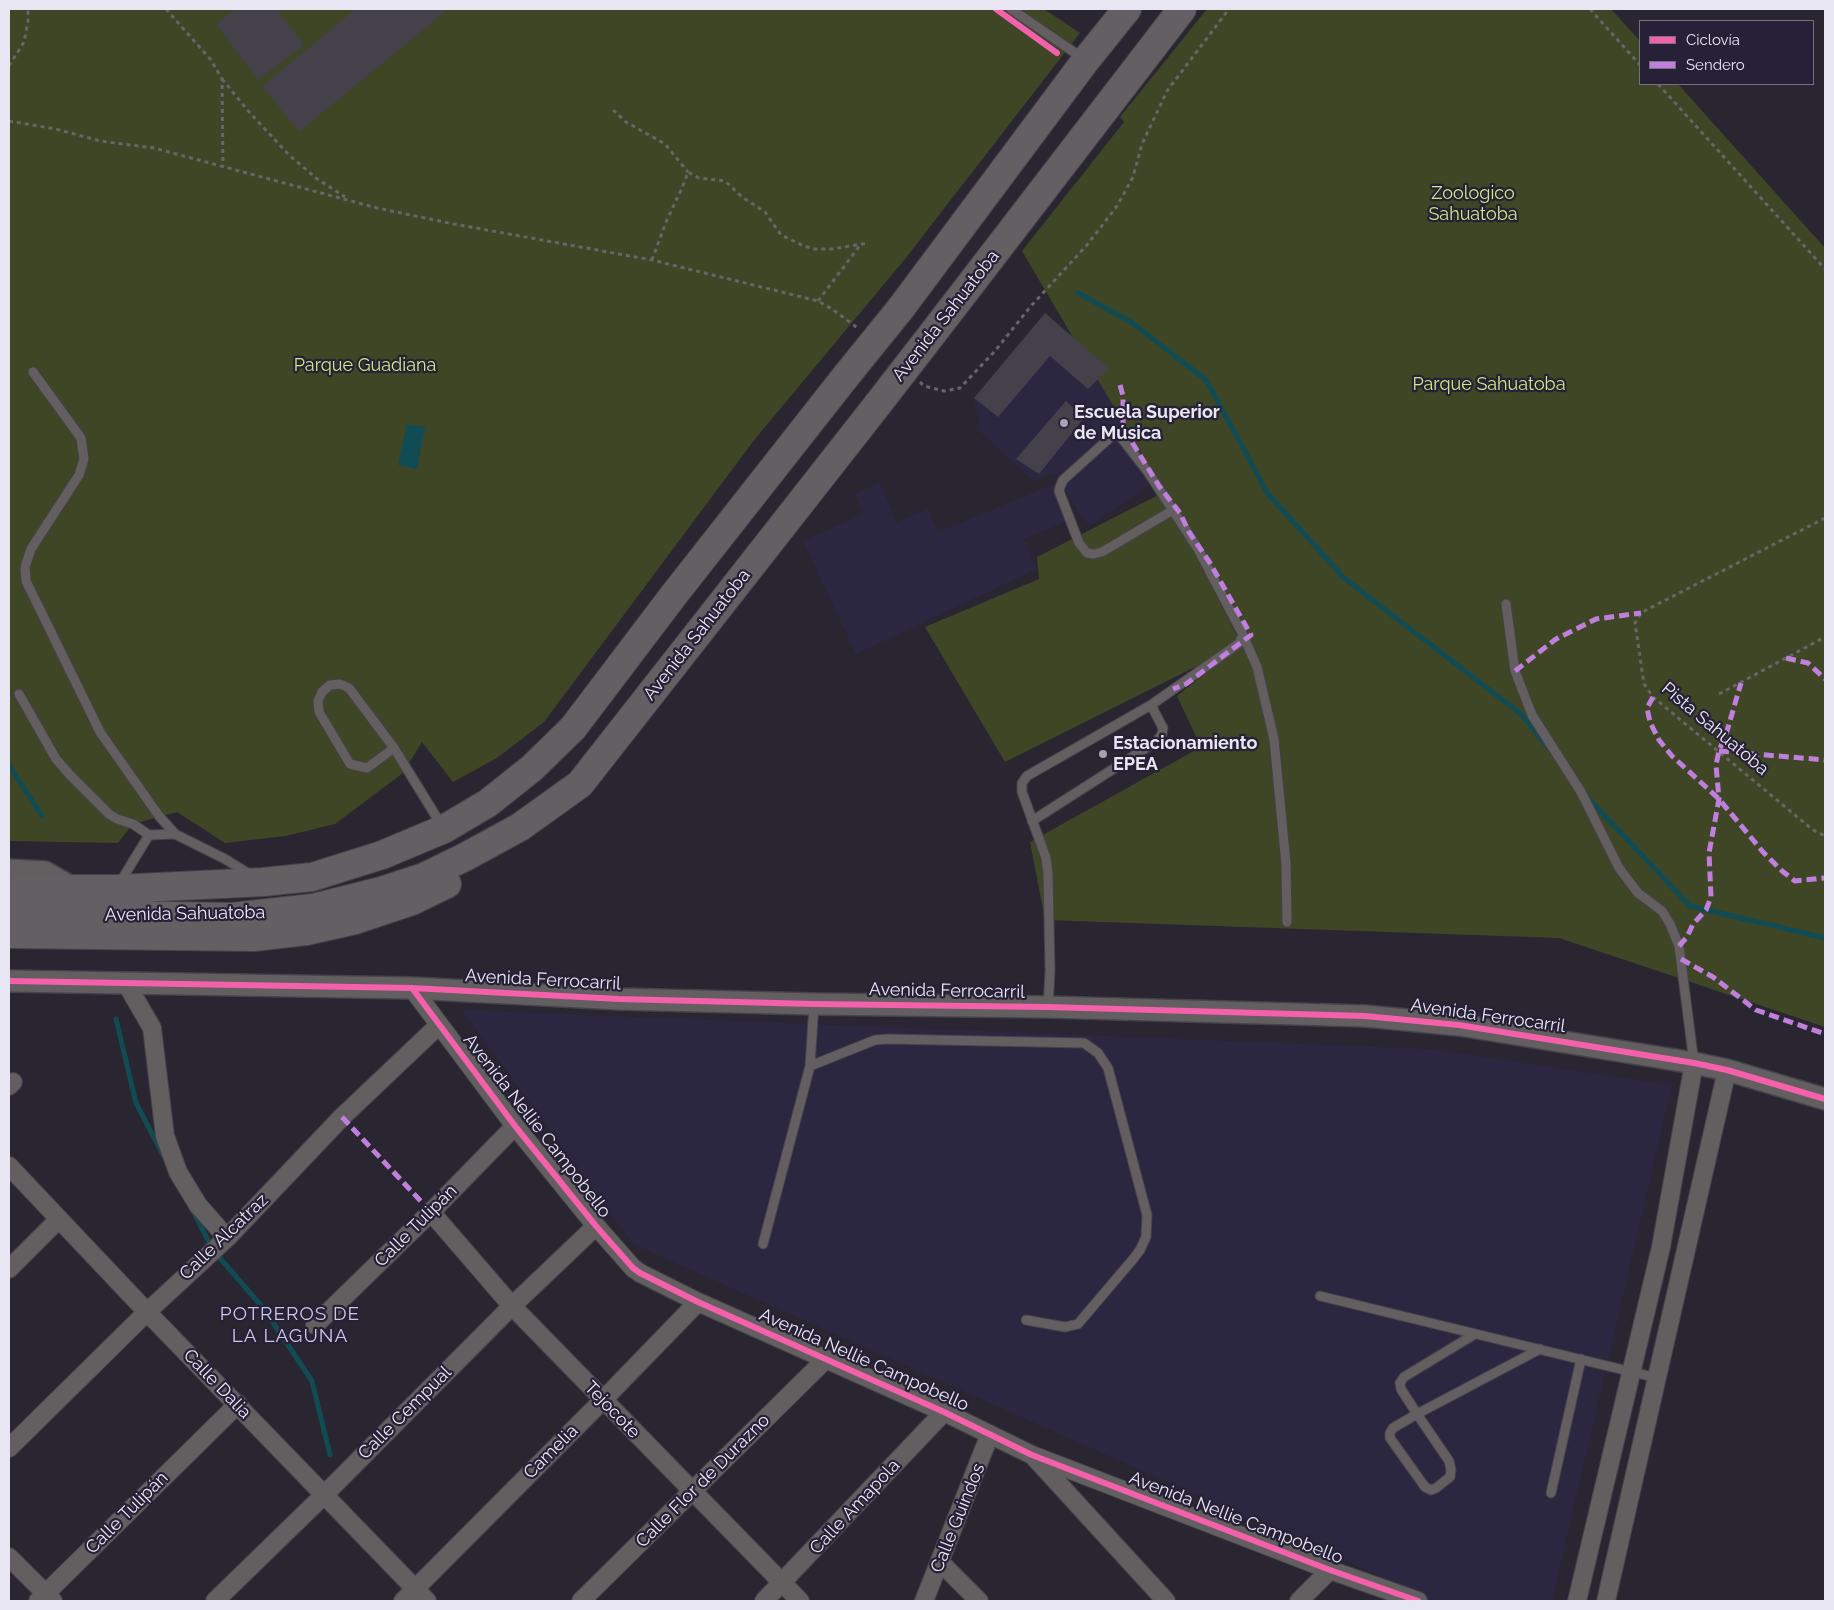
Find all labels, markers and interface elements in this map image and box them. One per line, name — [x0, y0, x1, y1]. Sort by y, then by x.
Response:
legend — [1639, 20, 1814, 85]
text: Ciclovía — [1686, 31, 1740, 49]
text: Sendero — [1686, 56, 1745, 74]
park label: Zoologico Sahuatoba — [1428, 183, 1518, 225]
street label: Avenida Sahuatoba — [888, 246, 1004, 386]
park label: Parque Guadiana — [294, 355, 436, 377]
park label: Parque Sahuatoba — [1412, 374, 1566, 396]
place label: Escuela Superior de Música — [1074, 402, 1220, 444]
marker: Escuela Superior de Música — [1058, 417, 1070, 429]
street label: Avenida Sahuatoba — [639, 565, 755, 705]
street label: Pista Sahuatoba — [1657, 678, 1773, 780]
place label: Estacionamiento EPEA — [1113, 733, 1257, 776]
marker: Estacionamiento EPEA — [1097, 748, 1109, 760]
street label: Avenida Sahuatoba — [105, 902, 265, 926]
street label: Avenida Ferrocarril — [464, 965, 622, 995]
street label: Avenida Ferrocarril — [869, 979, 1025, 1003]
street label: Avenida Ferrocarril — [1409, 994, 1567, 1038]
street label: Avenida Nellie Campobello — [459, 1030, 615, 1222]
street label: Calle Tulipán — [370, 1180, 462, 1272]
street label: Calle Alcatraz — [175, 1189, 273, 1285]
district label: POTREROS DE LA LAGUNA — [218, 1303, 362, 1347]
street label: Avenida Nellie Campobello — [756, 1304, 972, 1416]
street label: Calle Dalia — [179, 1345, 255, 1423]
street label: Calle Cempual — [354, 1362, 456, 1464]
street label: Tejocote — [580, 1377, 644, 1443]
street label: Calle Flor de Durazno — [632, 1410, 774, 1552]
street label: Camelia — [519, 1420, 583, 1484]
street label: Calle Amapola — [805, 1455, 905, 1559]
street label: Calle Guindos — [926, 1460, 990, 1576]
street label: Calle Tulipán — [81, 1467, 173, 1559]
street label: Avenida Nellie Campobello — [1126, 1467, 1346, 1569]

